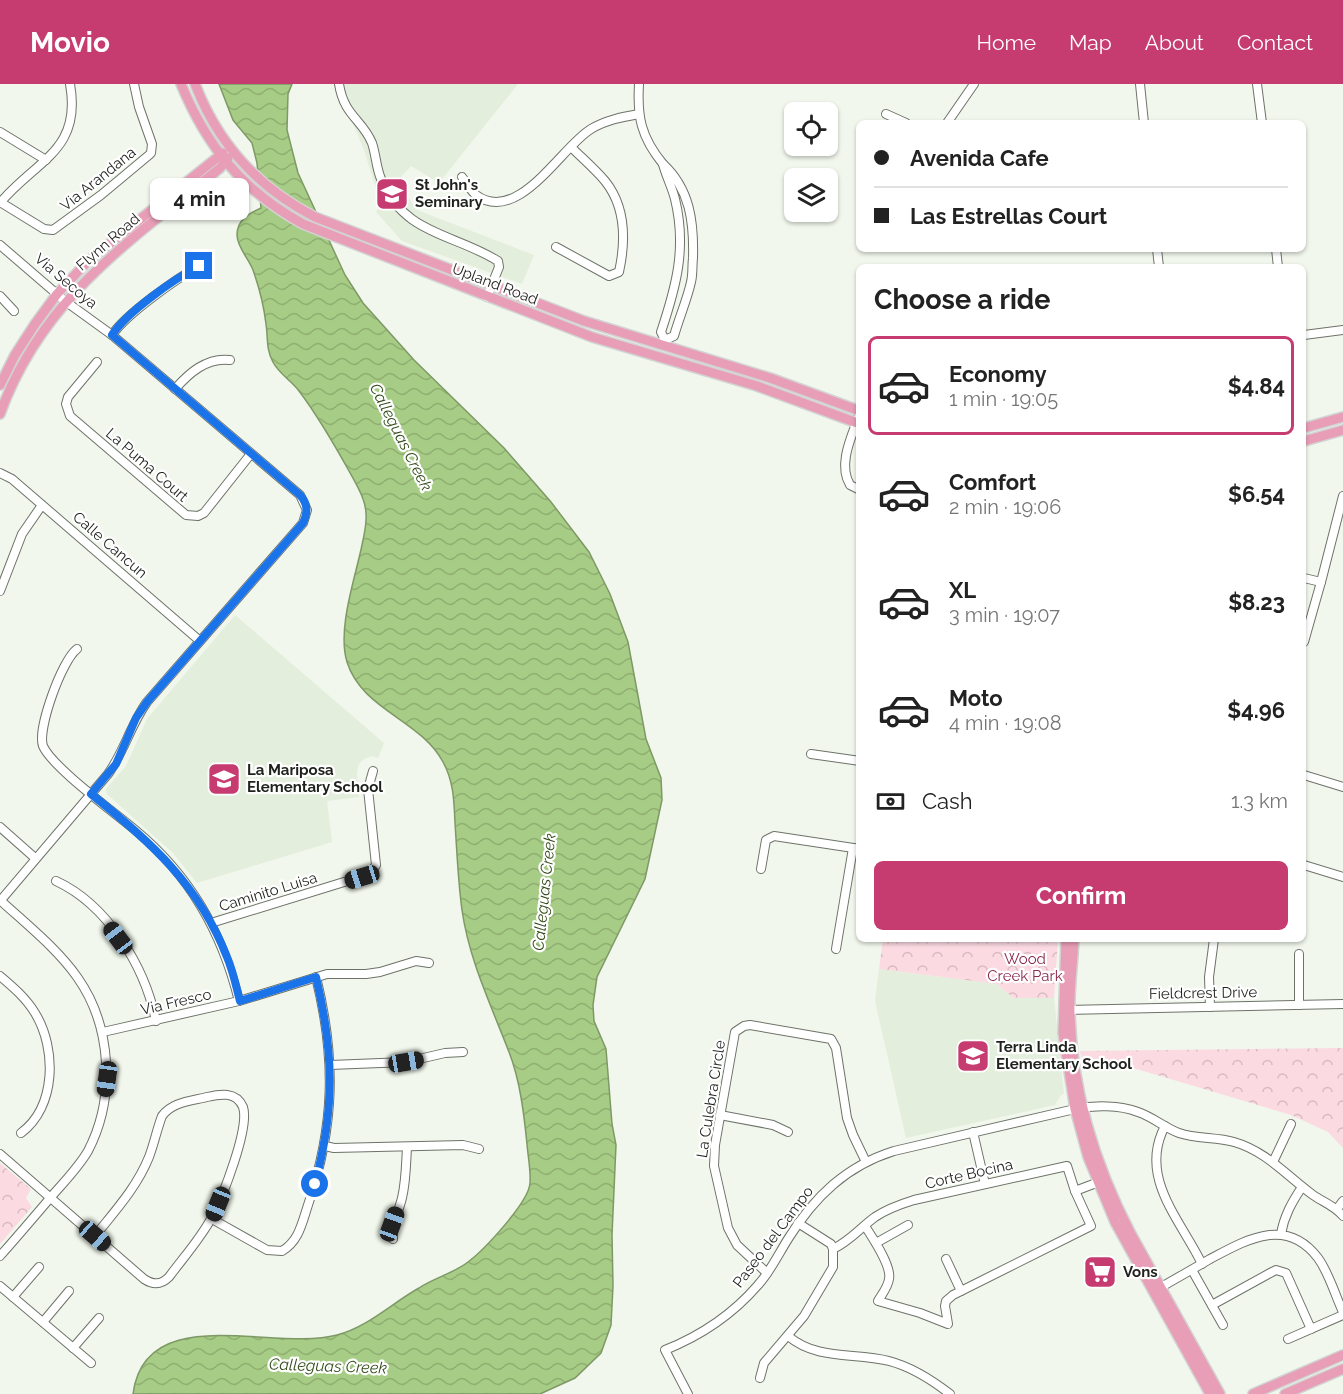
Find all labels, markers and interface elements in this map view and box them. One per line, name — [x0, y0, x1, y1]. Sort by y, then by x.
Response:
text: Movio — [30, 26, 110, 59]
text: Home — [977, 30, 1036, 55]
text: Map — [1069, 30, 1112, 55]
text: About — [1145, 30, 1204, 55]
text: Contact — [1237, 30, 1313, 55]
map controls — [784, 102, 838, 222]
button: locate — [784, 102, 838, 156]
street label: Via Arandana — [57, 143, 139, 215]
text: Avenida Cafe — [910, 145, 1049, 171]
button: layers — [784, 168, 838, 222]
school or university icon: St John's Seminary — [374, 176, 410, 212]
place label: St John's Seminary — [415, 176, 483, 211]
callout: 4 min — [150, 179, 248, 221]
text: 4 min — [173, 187, 226, 211]
text: Las Estrellas Court — [910, 203, 1107, 229]
street label: Flynn Road — [73, 210, 143, 274]
street label: Via Secoya — [31, 250, 101, 312]
route end — [185, 252, 212, 279]
street label: Upland Road — [449, 259, 541, 309]
text: Choose a ride — [874, 284, 1050, 315]
icon: car — [877, 359, 931, 413]
text: Economy — [949, 361, 1047, 387]
text: $4.84 — [1228, 373, 1285, 399]
water label: Calleguas Creek — [366, 380, 436, 494]
text: 1 min · 19:05 — [949, 387, 1058, 411]
street label: La Puma Court — [102, 424, 192, 506]
icon: car — [877, 467, 931, 521]
text: Comfort — [949, 469, 1036, 495]
text: $6.54 — [1228, 481, 1285, 507]
text: 2 min · 19:06 — [949, 495, 1061, 519]
street label: Calle Cancun — [69, 508, 151, 582]
icon: car — [877, 575, 931, 629]
text: XL — [949, 577, 976, 603]
text: $8.23 — [1228, 589, 1285, 615]
text: 3 min · 19:07 — [949, 603, 1060, 627]
icon: car — [877, 683, 931, 737]
text: Moto — [949, 685, 1003, 711]
text: $4.96 — [1227, 697, 1285, 723]
text: 4 min · 19:08 — [949, 711, 1062, 735]
school or university icon: La Mariposa Elementary School — [206, 761, 242, 797]
place label: La Mariposa Elementary School — [247, 761, 383, 796]
icon: cash — [874, 785, 907, 818]
text: Cash — [922, 788, 973, 814]
text: 1.3 km — [1231, 789, 1288, 813]
water label: Calleguas Creek — [528, 832, 560, 952]
button: Confirm — [874, 861, 1288, 930]
car — [342, 863, 382, 891]
street label: Caminito Luisa — [217, 869, 319, 915]
car — [100, 918, 136, 958]
park label: Wood Creek Park — [987, 950, 1063, 985]
street label: Fieldcrest Drive — [1149, 983, 1257, 1003]
street label: Via Fresco — [139, 985, 213, 1019]
school or university icon: Terra Linda Elementary School — [955, 1038, 991, 1074]
place label: Terra Linda Elementary School — [996, 1038, 1132, 1073]
street label: La Culebra Circle — [693, 1039, 729, 1159]
car — [387, 1050, 425, 1074]
car — [96, 1060, 118, 1098]
street label: Corte Bocina — [923, 1155, 1015, 1193]
route start — [301, 1170, 328, 1197]
street label: Paseo del Campo — [729, 1183, 817, 1291]
car — [203, 1184, 233, 1224]
car — [377, 1204, 407, 1244]
car — [76, 1217, 114, 1255]
supermarket icon: Vons — [1082, 1254, 1118, 1290]
place label: Vons — [1123, 1263, 1158, 1281]
water label: Calleguas Creek — [269, 1354, 388, 1378]

